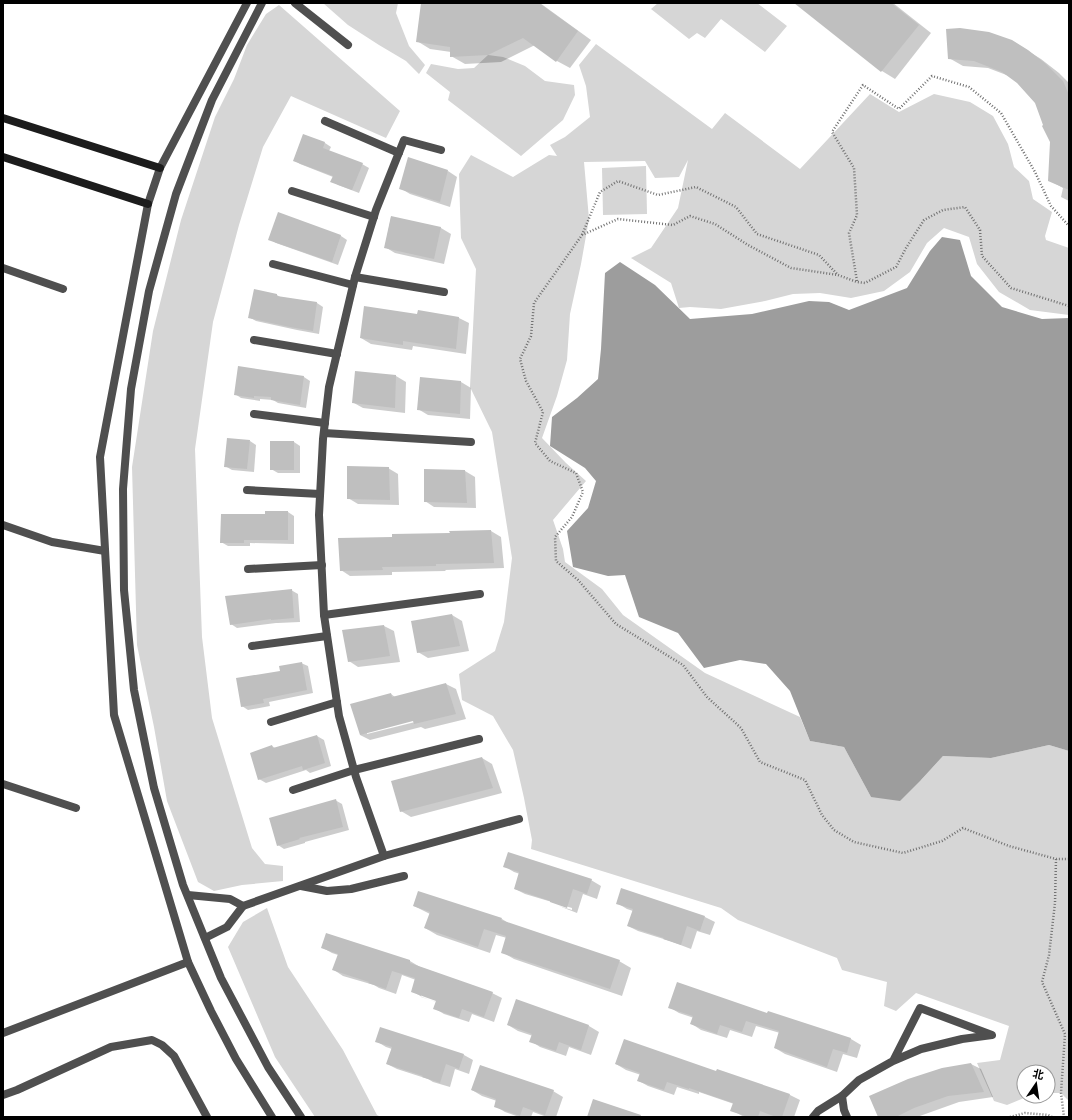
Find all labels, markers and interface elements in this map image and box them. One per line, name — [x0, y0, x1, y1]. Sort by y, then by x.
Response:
north arrow — [1016, 1064, 1056, 1104]
text: 北 — [1032, 1067, 1045, 1081]

